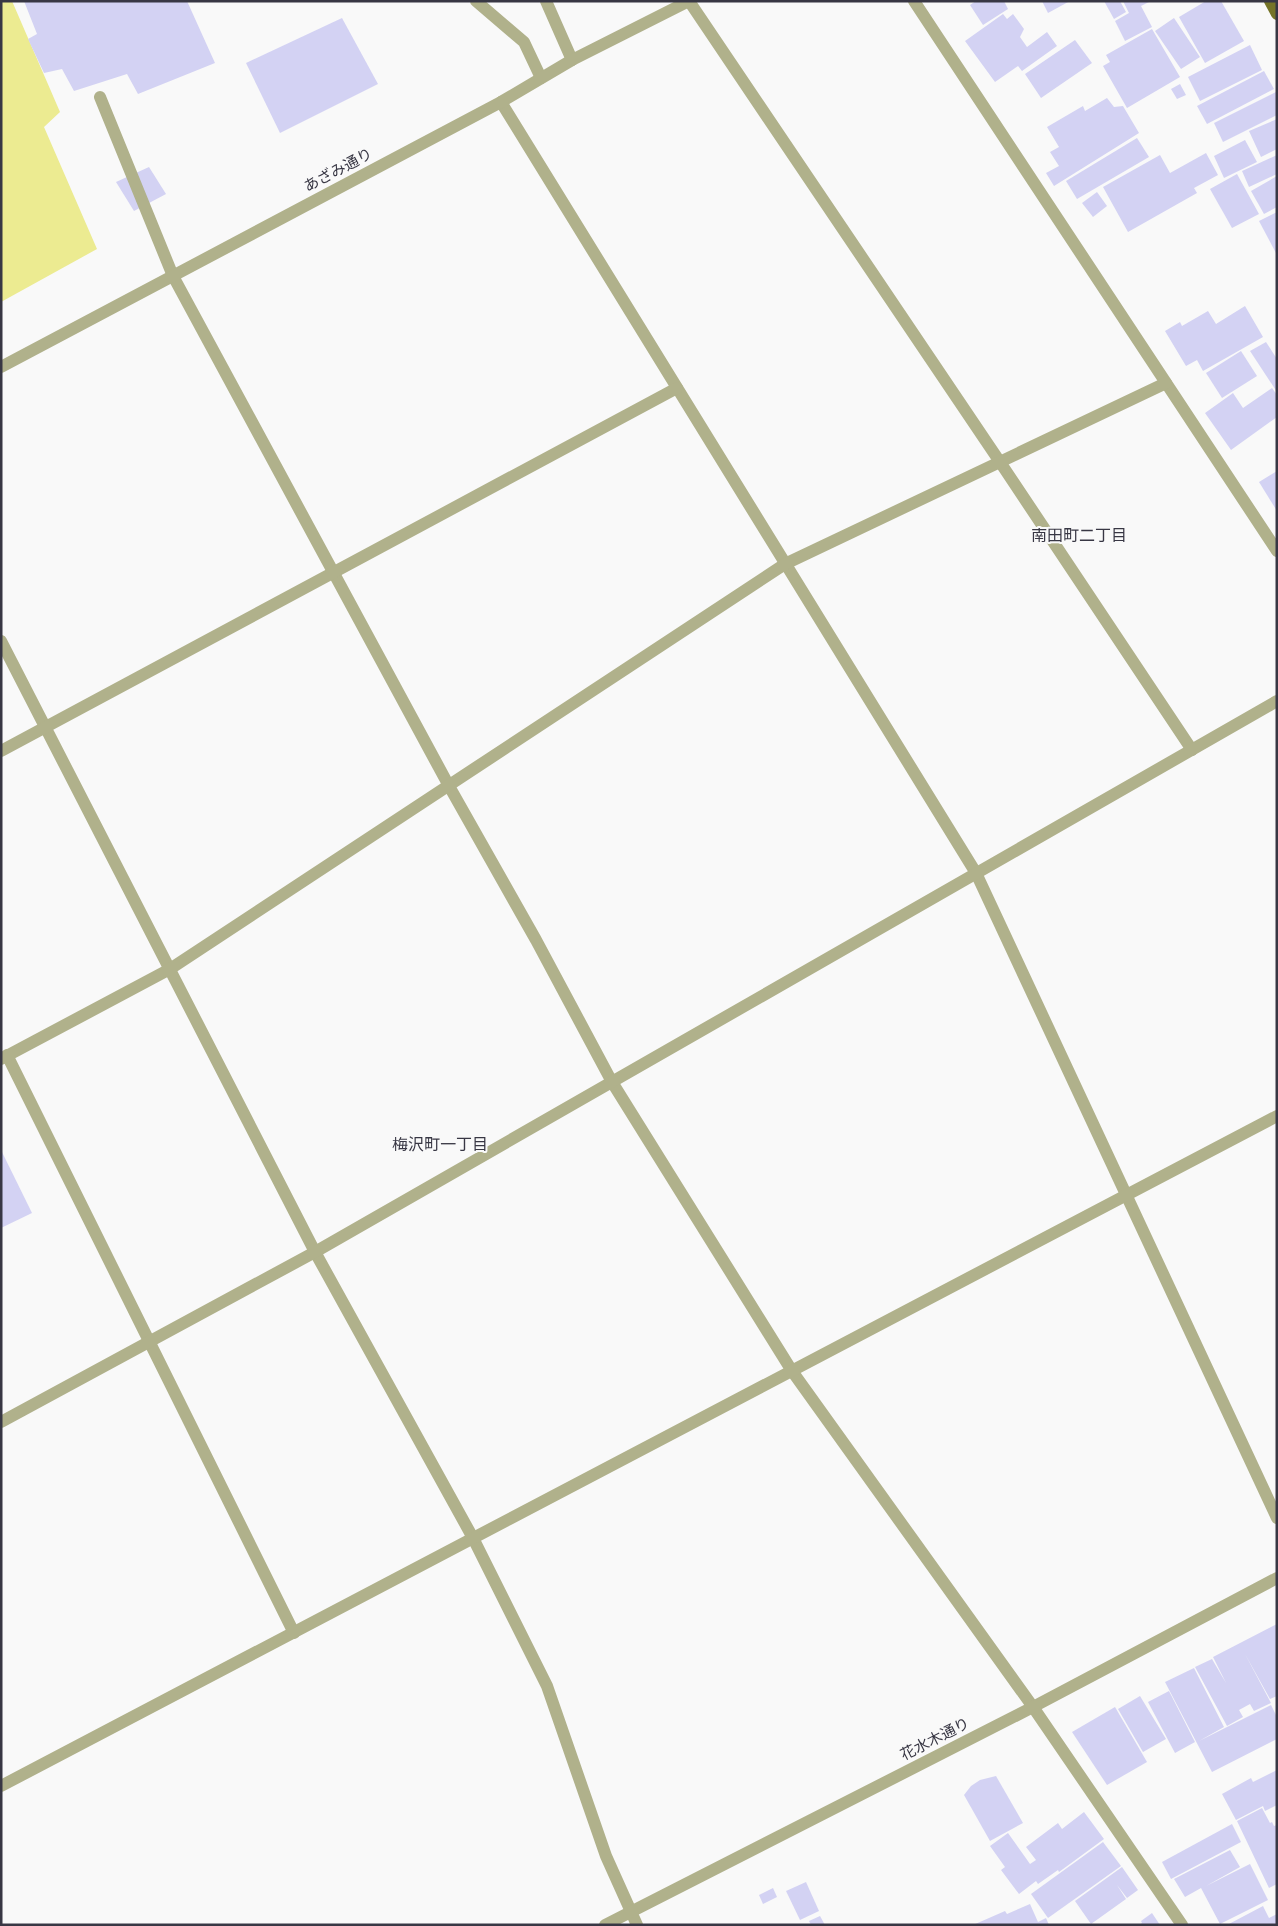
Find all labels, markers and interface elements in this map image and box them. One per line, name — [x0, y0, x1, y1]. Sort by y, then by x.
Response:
street label: あざみ通り — [301, 145, 375, 195]
district label: 南田町二丁目 — [1031, 527, 1127, 544]
district label: 梅沢町一丁目 — [392, 1136, 488, 1153]
street label: 花水木通り — [898, 1715, 972, 1763]

